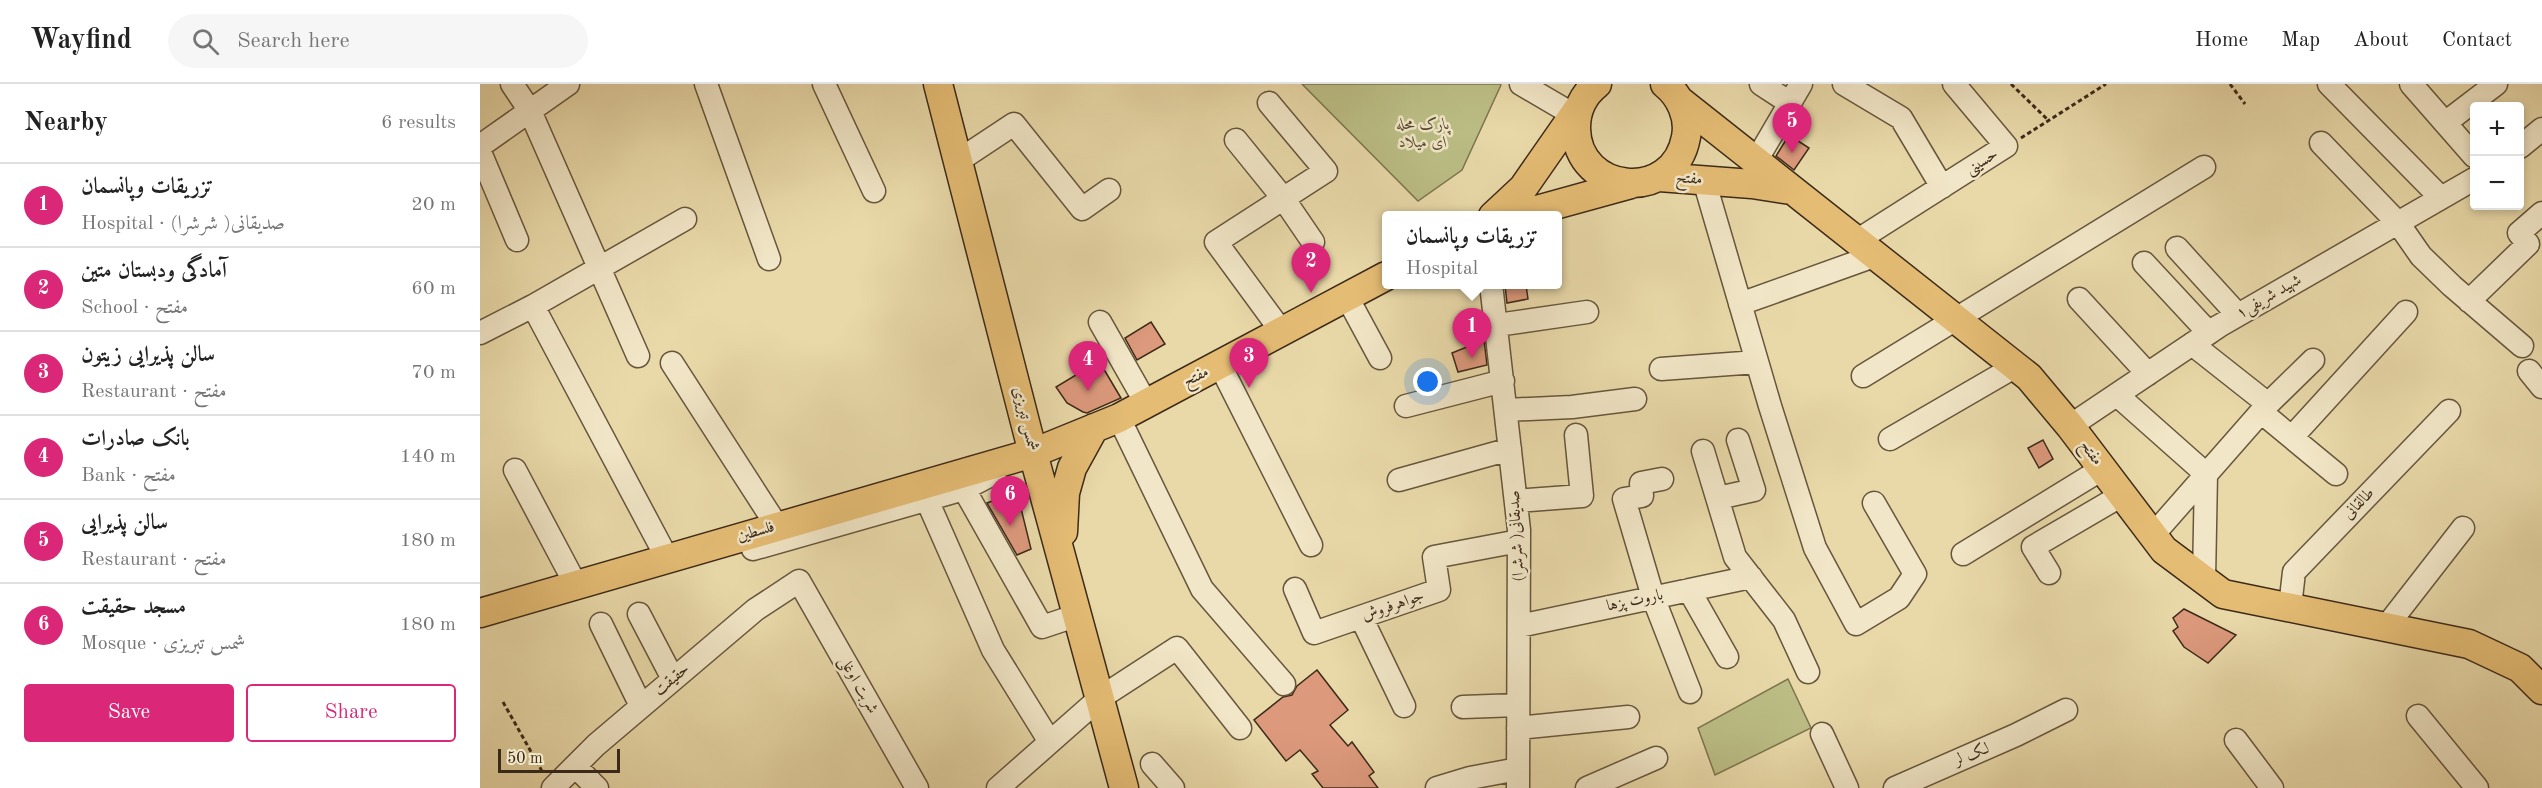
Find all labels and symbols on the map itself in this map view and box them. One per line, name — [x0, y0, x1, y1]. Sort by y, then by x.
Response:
pin: 5 — [1772, 104, 1812, 153]
park label: پارک محله ای میلاد — [1396, 116, 1452, 151]
street label: حسینی — [1963, 146, 2002, 180]
street label: مفتح — [1675, 170, 1703, 193]
pin: 2 — [1292, 244, 1330, 293]
street label: شهید شریفی۱ — [2234, 272, 2305, 324]
pin: 1 — [1452, 308, 1492, 358]
pin: 3 — [1230, 338, 1268, 388]
pin: 4 — [1068, 342, 1108, 391]
street label: مفتح — [1181, 364, 1214, 395]
your location — [1413, 367, 1442, 396]
street label: شمس تبریزی — [1008, 385, 1041, 453]
street label: مفتح — [2073, 438, 2105, 471]
pin: 6 — [990, 476, 1030, 526]
street label: طالقانی — [2340, 485, 2378, 523]
street label: (شرشرا )صدیقانی — [1506, 490, 1528, 582]
street label: فلسطین — [736, 519, 776, 545]
street label: باروت پزها — [1605, 587, 1665, 616]
street label: جواهرفروش — [1360, 588, 1427, 625]
street label: شربت اوغلی — [834, 654, 881, 717]
street label: حقیقت — [651, 661, 693, 699]
street label: لک لر — [1949, 739, 1992, 770]
scale bar — [498, 746, 620, 774]

